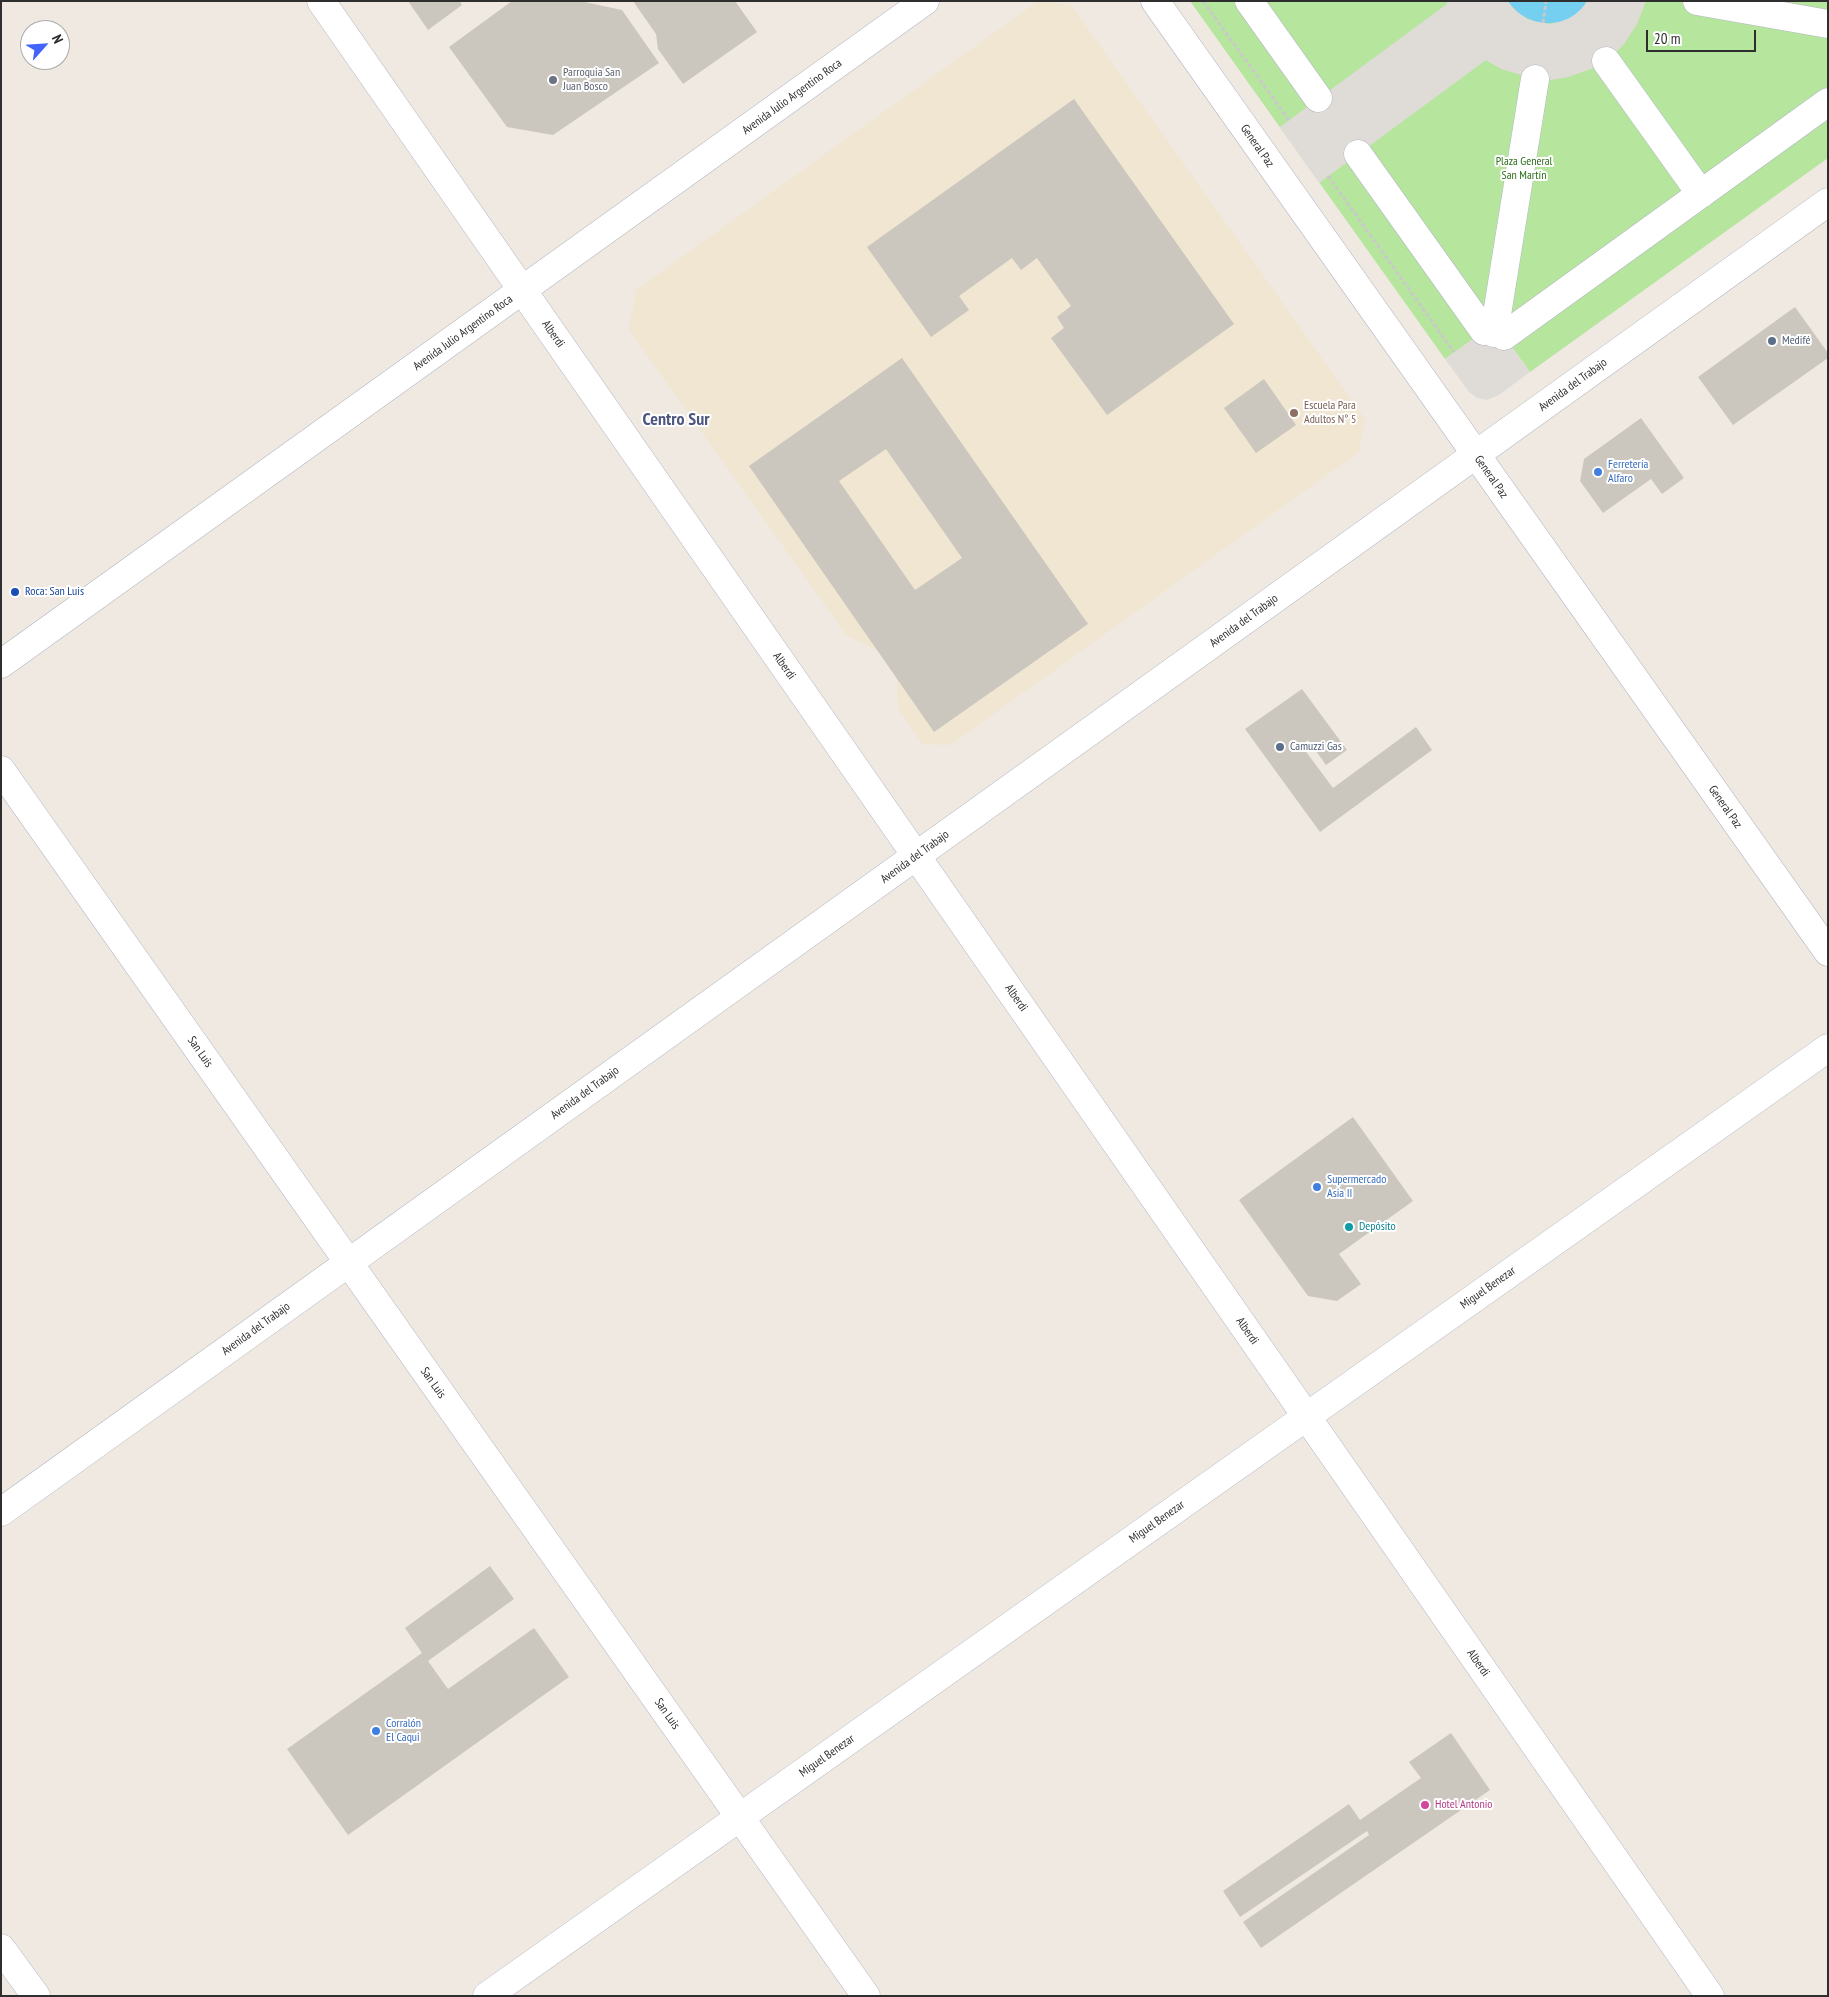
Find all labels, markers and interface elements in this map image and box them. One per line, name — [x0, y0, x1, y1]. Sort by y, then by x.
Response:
north arrow — [20, 20, 70, 70]
scale bar — [1649, 20, 1759, 52]
text: 20 m — [1654, 29, 1680, 48]
text: N — [48, 32, 67, 46]
street label: Avenida Julio Argentino Roca — [739, 56, 845, 138]
place label: Parroquia San Juan Bosco — [563, 66, 620, 94]
marker: Parroquia San Juan Bosco — [547, 74, 559, 86]
street label: General Paz — [1237, 122, 1277, 170]
park label: Plaza General San Martín — [1496, 155, 1552, 183]
street label: Avenida Julio Argentino Roca — [410, 292, 516, 374]
street label: Alberdi — [539, 318, 567, 350]
place label: Medifé — [1782, 334, 1810, 348]
marker: Medifé — [1766, 335, 1778, 347]
street label: Avenida del Trabajo — [1536, 355, 1610, 415]
place label: Escuela Para Adultos N° 5 — [1304, 399, 1356, 427]
marker: Escuela Para Adultos N° 5 — [1288, 407, 1300, 419]
district label: Centro Sur — [643, 409, 709, 431]
street label: General Paz — [1471, 453, 1511, 501]
place label: Ferretería Alfaro — [1608, 458, 1648, 486]
marker: Ferretería Alfaro — [1592, 466, 1604, 478]
place label: Roca: San Luis — [25, 585, 84, 599]
marker: Roca: San Luis — [9, 586, 21, 598]
street label: Avenida del Trabajo — [1207, 591, 1281, 651]
street label: Alberdi — [770, 650, 798, 682]
place label: Camuzzi Gas — [1290, 740, 1342, 754]
marker: Camuzzi Gas — [1274, 741, 1286, 753]
street label: General Paz — [1705, 783, 1745, 831]
street label: Avenida del Trabajo — [878, 827, 952, 887]
street label: Alberdi — [1002, 982, 1030, 1014]
street label: San Luis — [184, 1034, 216, 1070]
street label: Avenida del Trabajo — [548, 1063, 622, 1123]
place label: Supermercado Asia II — [1327, 1173, 1386, 1201]
marker: Supermercado Asia II — [1311, 1181, 1323, 1193]
place label: Depósito — [1359, 1220, 1396, 1234]
marker: Depósito — [1343, 1221, 1355, 1233]
street label: Miguel Benezar — [1458, 1264, 1518, 1312]
street label: Avenida del Trabajo — [219, 1299, 293, 1359]
street label: Alberdi — [1233, 1315, 1261, 1347]
street label: San Luis — [417, 1365, 449, 1401]
street label: Miguel Benezar — [1127, 1498, 1187, 1546]
street label: Alberdi — [1464, 1647, 1492, 1679]
street label: San Luis — [651, 1696, 683, 1732]
place label: Corralón El Caqui — [386, 1717, 421, 1745]
marker: Corralón El Caqui — [370, 1725, 382, 1737]
street label: Miguel Benezar — [797, 1732, 857, 1780]
place label: Hotel Antonio — [1435, 1798, 1493, 1812]
marker: Hotel Antonio — [1419, 1799, 1431, 1811]

